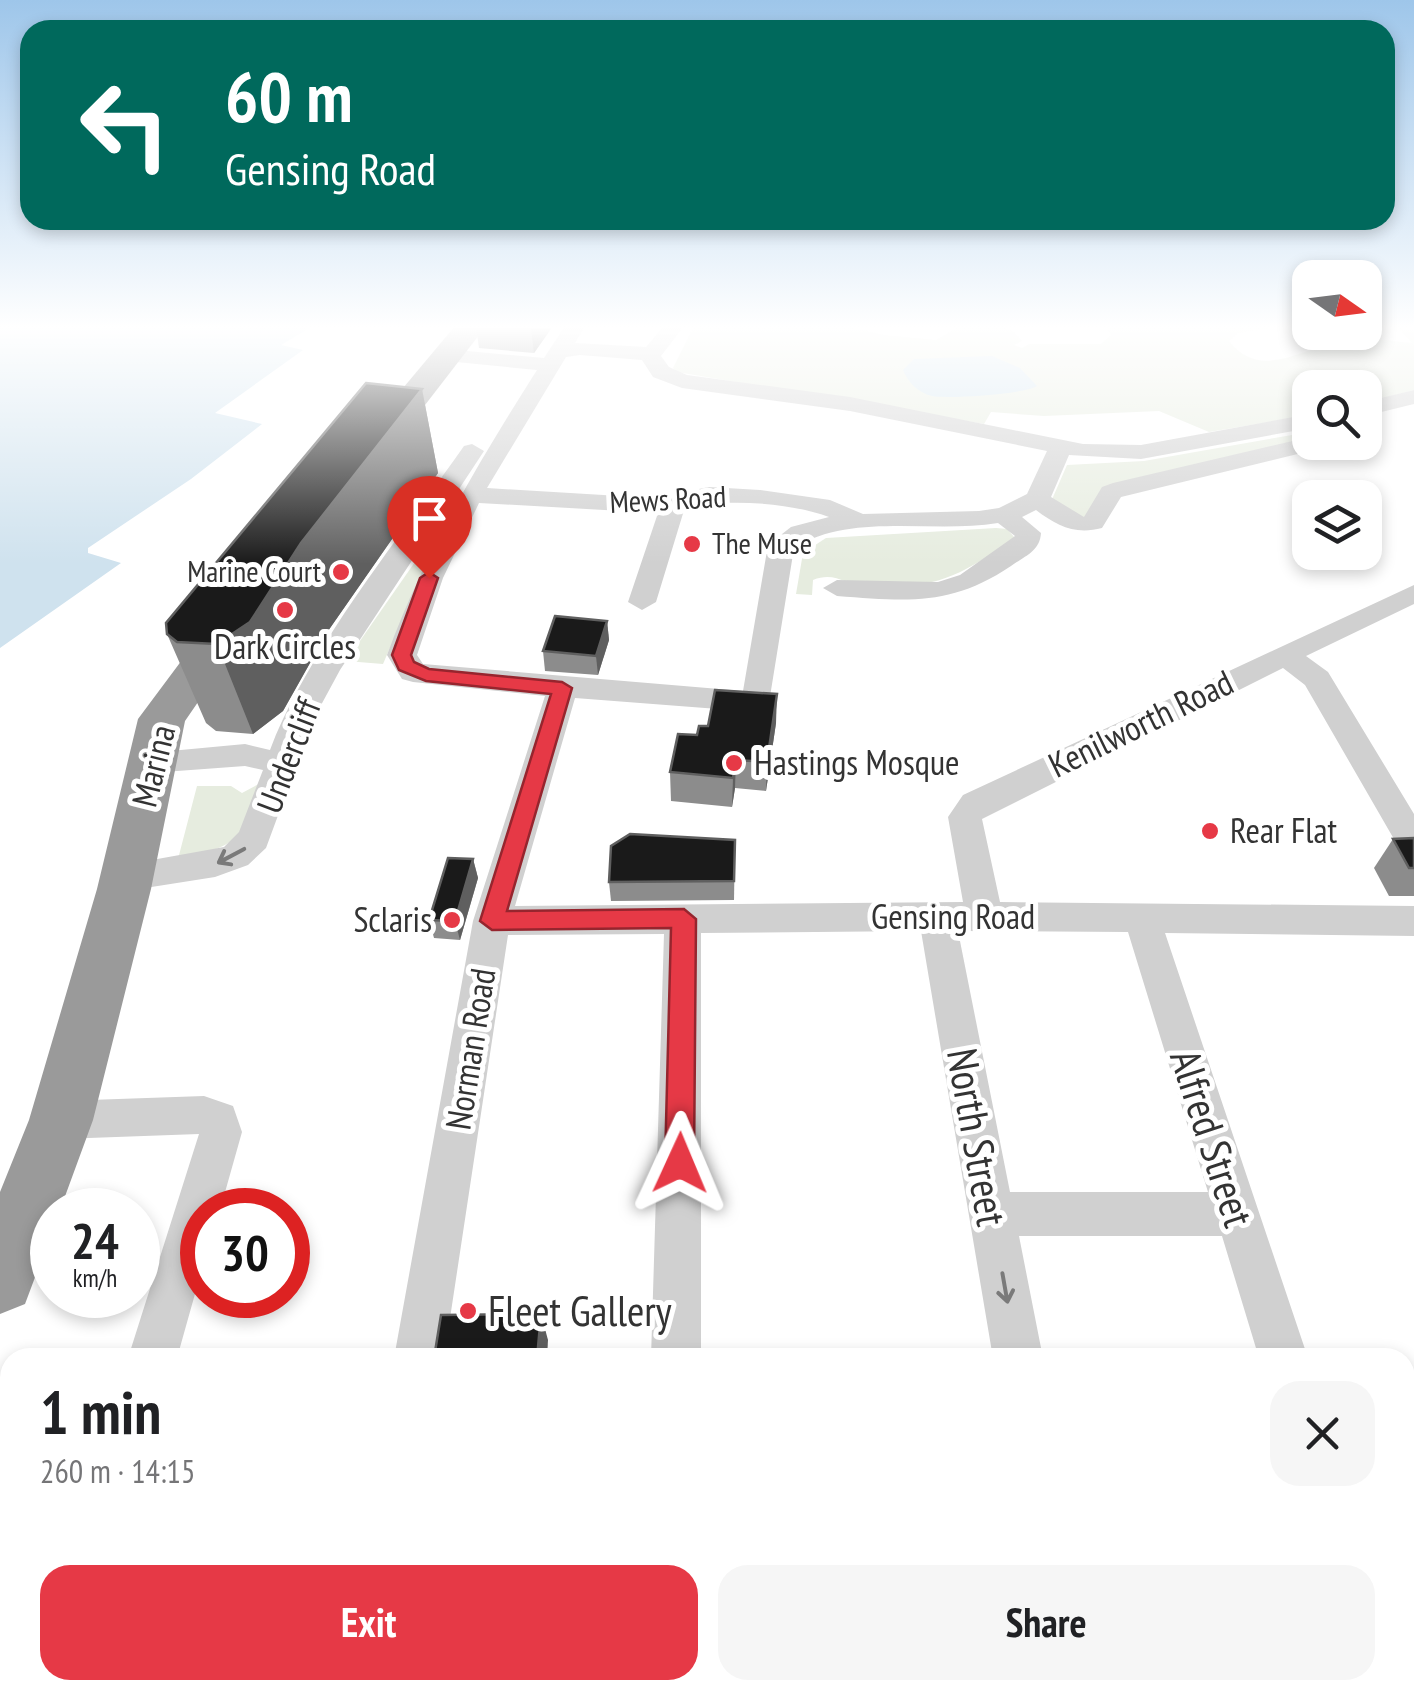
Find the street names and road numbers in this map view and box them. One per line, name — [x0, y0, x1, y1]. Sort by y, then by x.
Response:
street label: Mews Road — [609, 476, 727, 521]
street label: Kenilworth Road — [1041, 659, 1240, 788]
street label: Undercliff — [245, 690, 332, 819]
street label: Marina — [121, 720, 185, 812]
street label: Gensing Road — [871, 893, 1035, 939]
street label: Norman Road — [435, 965, 505, 1133]
street label: Alfred Street — [1158, 1042, 1267, 1234]
street label: North Street — [935, 1044, 1020, 1230]

